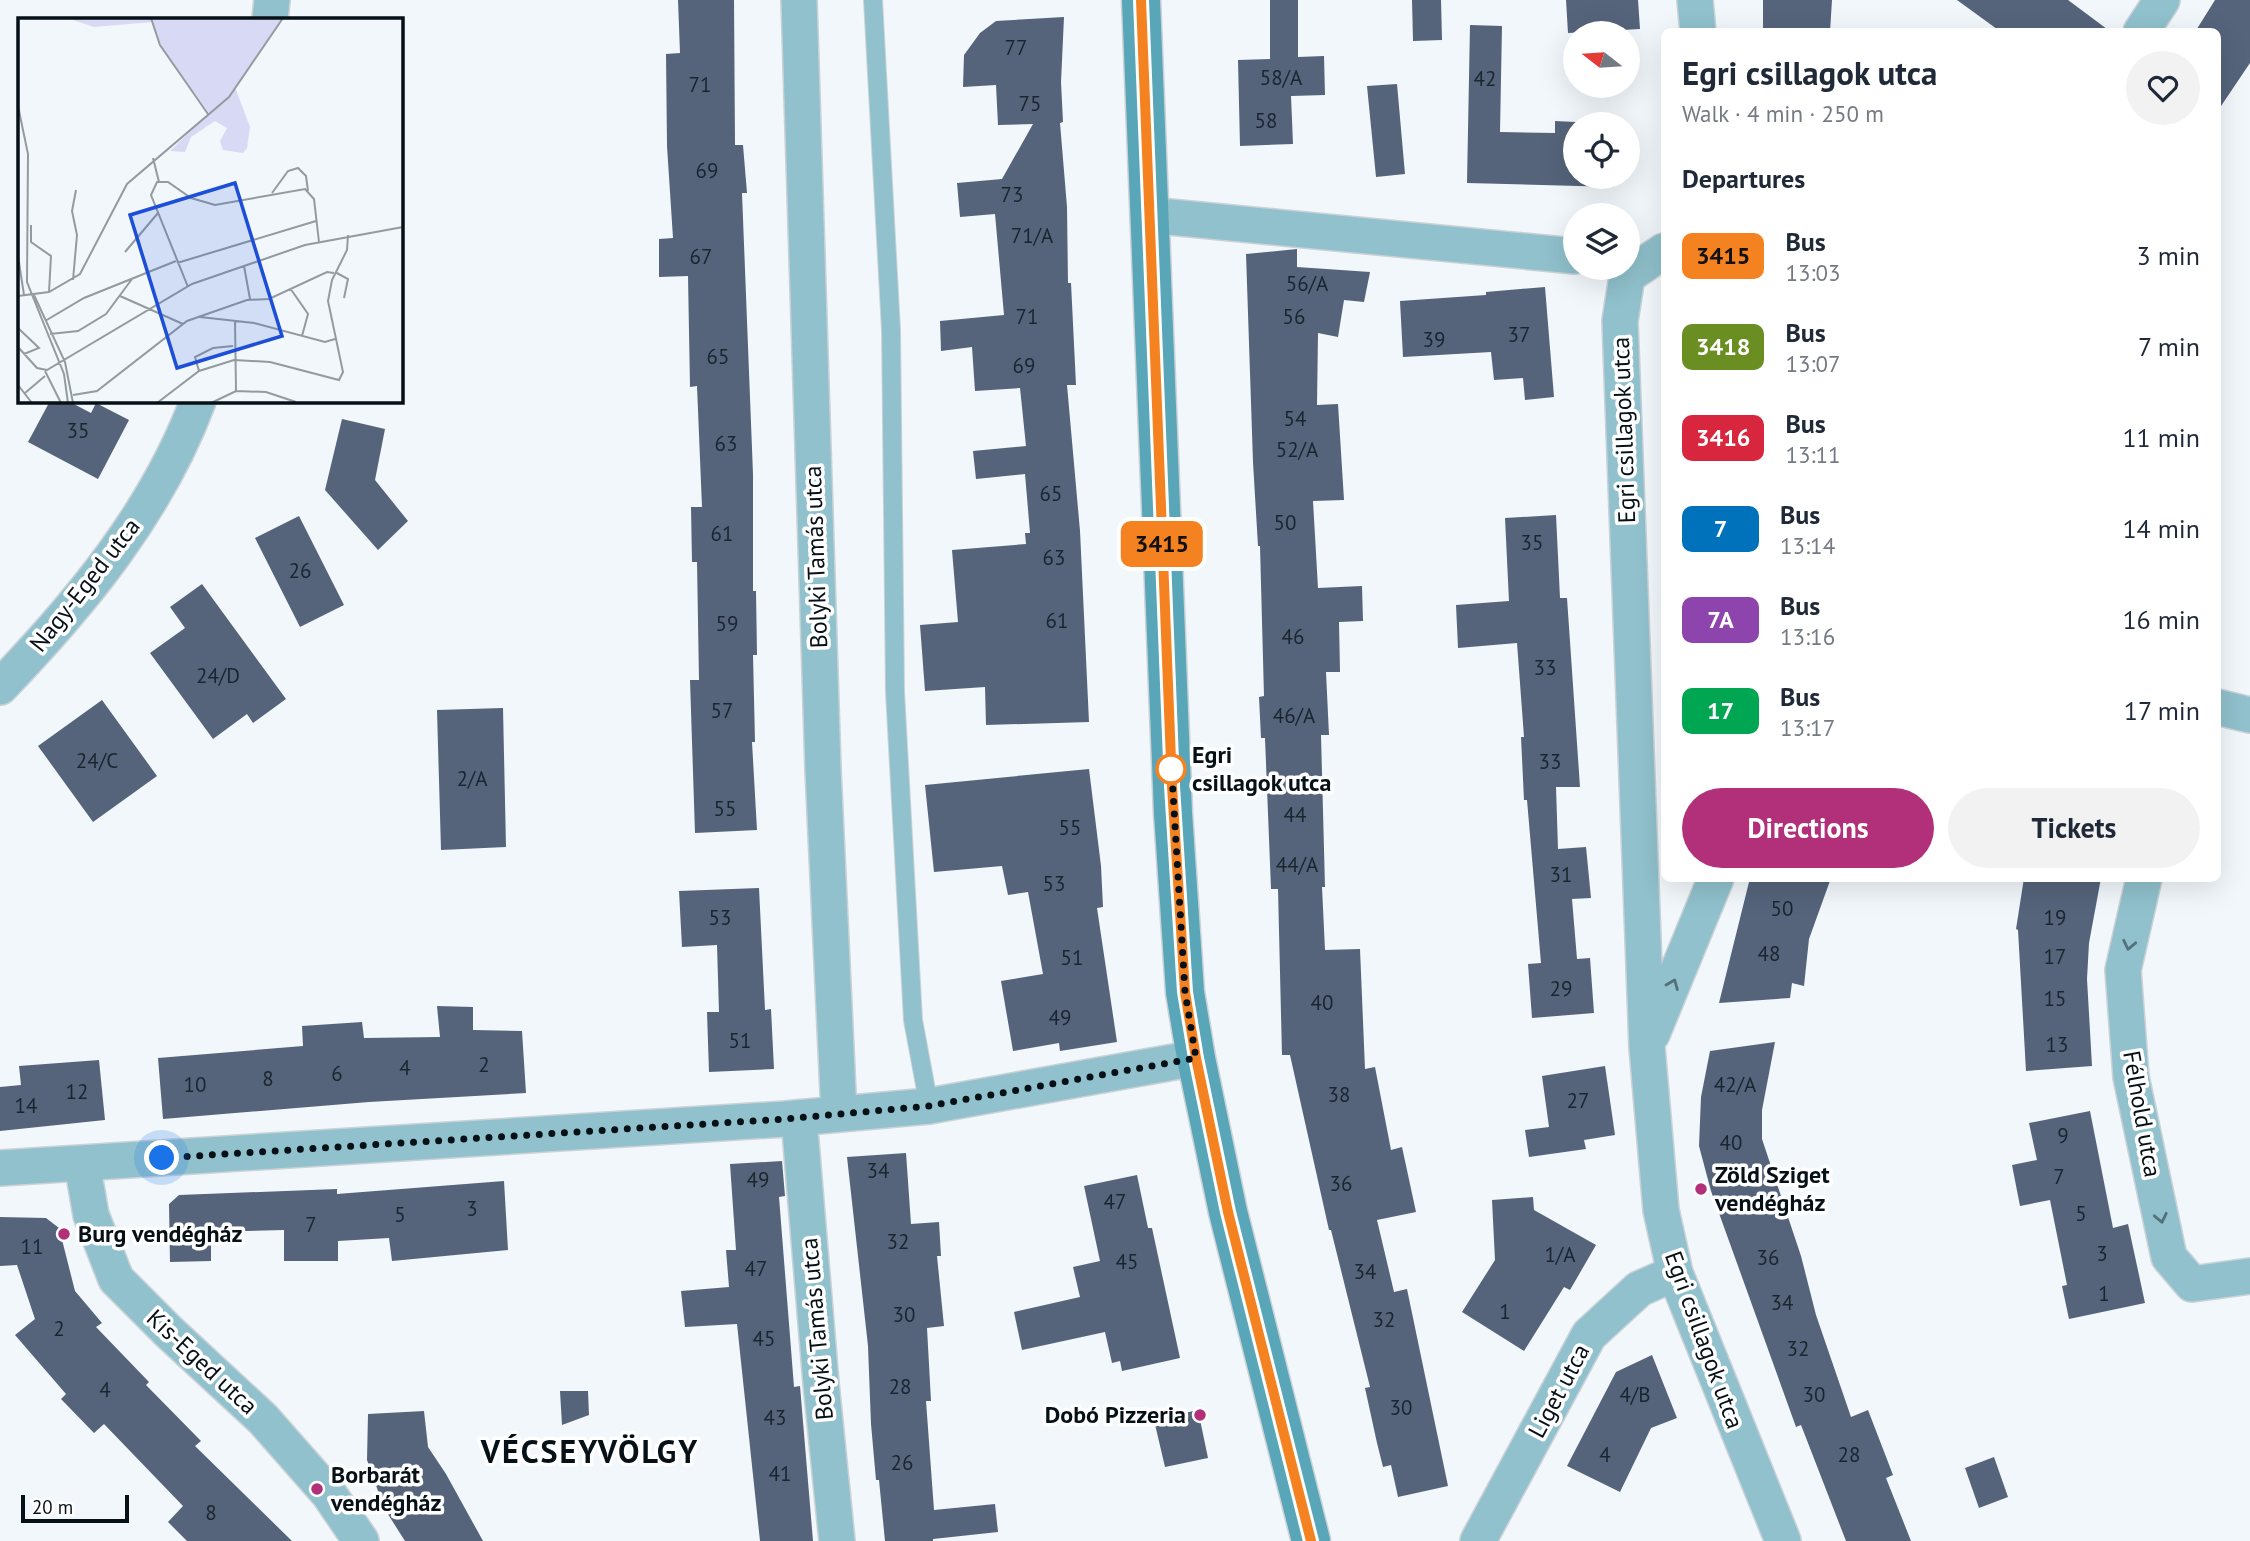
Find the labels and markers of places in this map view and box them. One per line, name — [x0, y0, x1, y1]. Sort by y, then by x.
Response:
place label: Egri csillagok utca — [1192, 739, 1331, 798]
marker: Egri csillagok utca — [1156, 754, 1186, 784]
place label: Zöld Sziget vendégház — [1714, 1159, 1830, 1218]
marker: Zöld Sziget vendégház — [1693, 1181, 1709, 1197]
place label: Burg vendégház — [78, 1218, 242, 1249]
marker: Burg vendégház — [56, 1226, 72, 1242]
place label: Dobó Pizzeria — [1045, 1399, 1186, 1430]
marker: Dobó Pizzeria — [1192, 1407, 1208, 1423]
place label: Borbarát vendégház — [330, 1459, 441, 1518]
marker: Borbarát vendégház — [309, 1481, 325, 1497]

